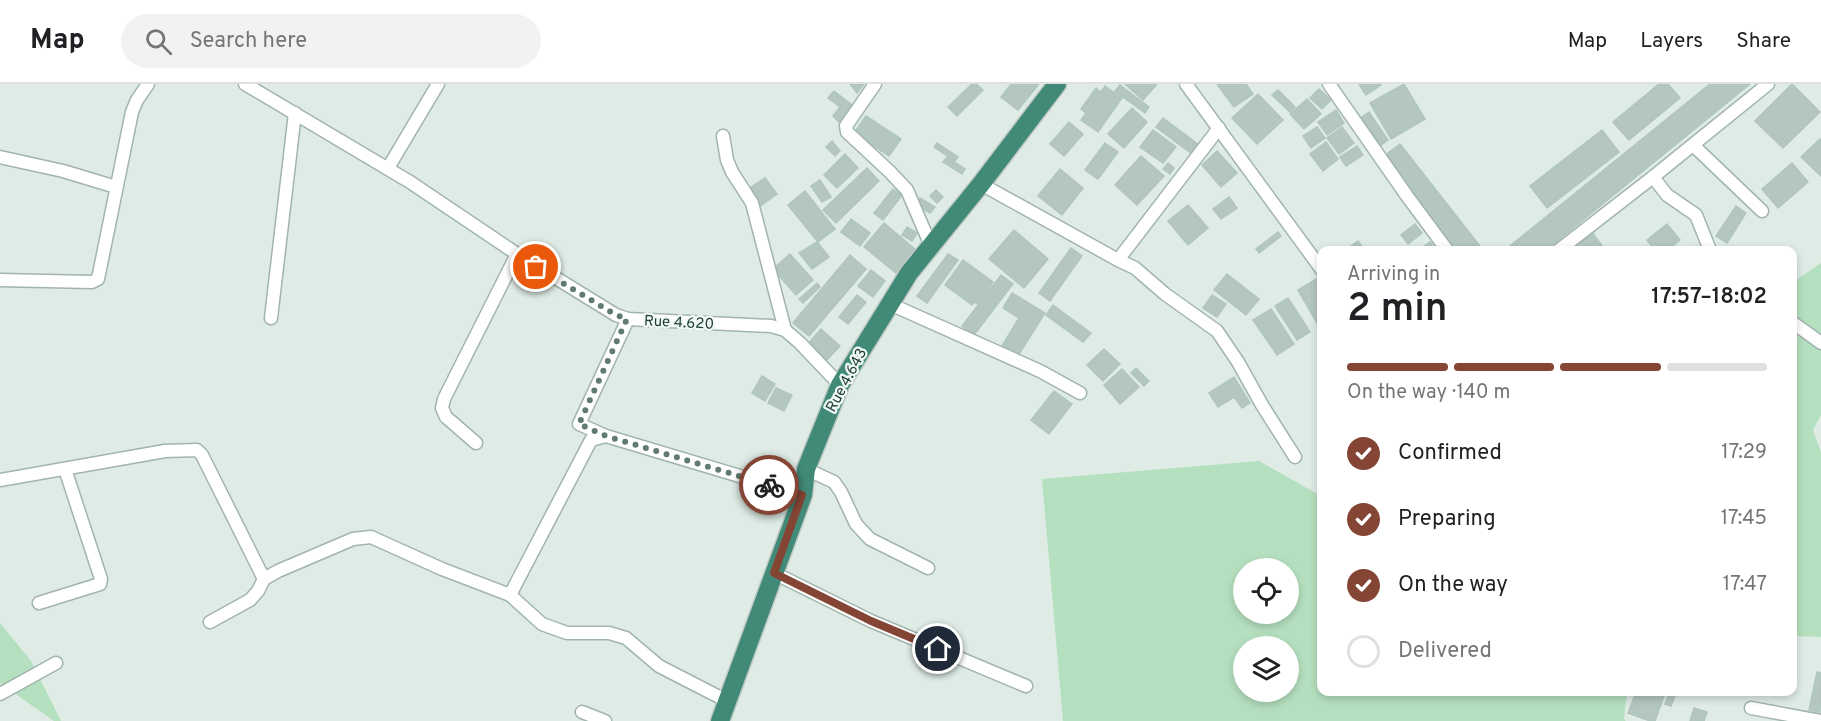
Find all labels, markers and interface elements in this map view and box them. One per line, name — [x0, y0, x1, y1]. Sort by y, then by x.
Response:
search box — [121, 14, 541, 68]
text: Map — [30, 23, 85, 59]
icon: search — [142, 25, 175, 58]
text: Search here — [190, 28, 307, 55]
text: Map — [1568, 28, 1607, 55]
text: Layers — [1640, 28, 1703, 55]
text: Share — [1736, 28, 1791, 55]
pin — [510, 241, 561, 292]
icon: bag — [519, 250, 552, 283]
text: Arriving in — [1347, 262, 1440, 288]
text: 17:57–18:02 — [1651, 284, 1767, 311]
text: 2 min — [1347, 286, 1448, 335]
street label: Rue 4.620 — [643, 312, 714, 335]
street label: Rue 4.643 — [823, 345, 872, 416]
text: On the way · 140 m — [1347, 380, 1510, 406]
icon: check — [1347, 437, 1380, 470]
text: Confirmed — [1398, 440, 1502, 467]
text: 17:29 — [1721, 440, 1767, 466]
courier — [739, 455, 799, 515]
icon: bike — [753, 469, 786, 502]
icon: check — [1347, 503, 1380, 536]
text: Preparing — [1398, 506, 1496, 533]
text: 17:45 — [1721, 506, 1767, 532]
map controls — [1233, 558, 1299, 702]
button: locate — [1233, 558, 1299, 624]
icon: check — [1347, 569, 1380, 602]
text: On the way — [1398, 572, 1508, 599]
text: 17:47 — [1723, 572, 1767, 598]
pin — [912, 623, 963, 674]
icon: home — [921, 632, 954, 665]
button: layers — [1233, 636, 1299, 702]
text: Delivered — [1398, 638, 1492, 665]

